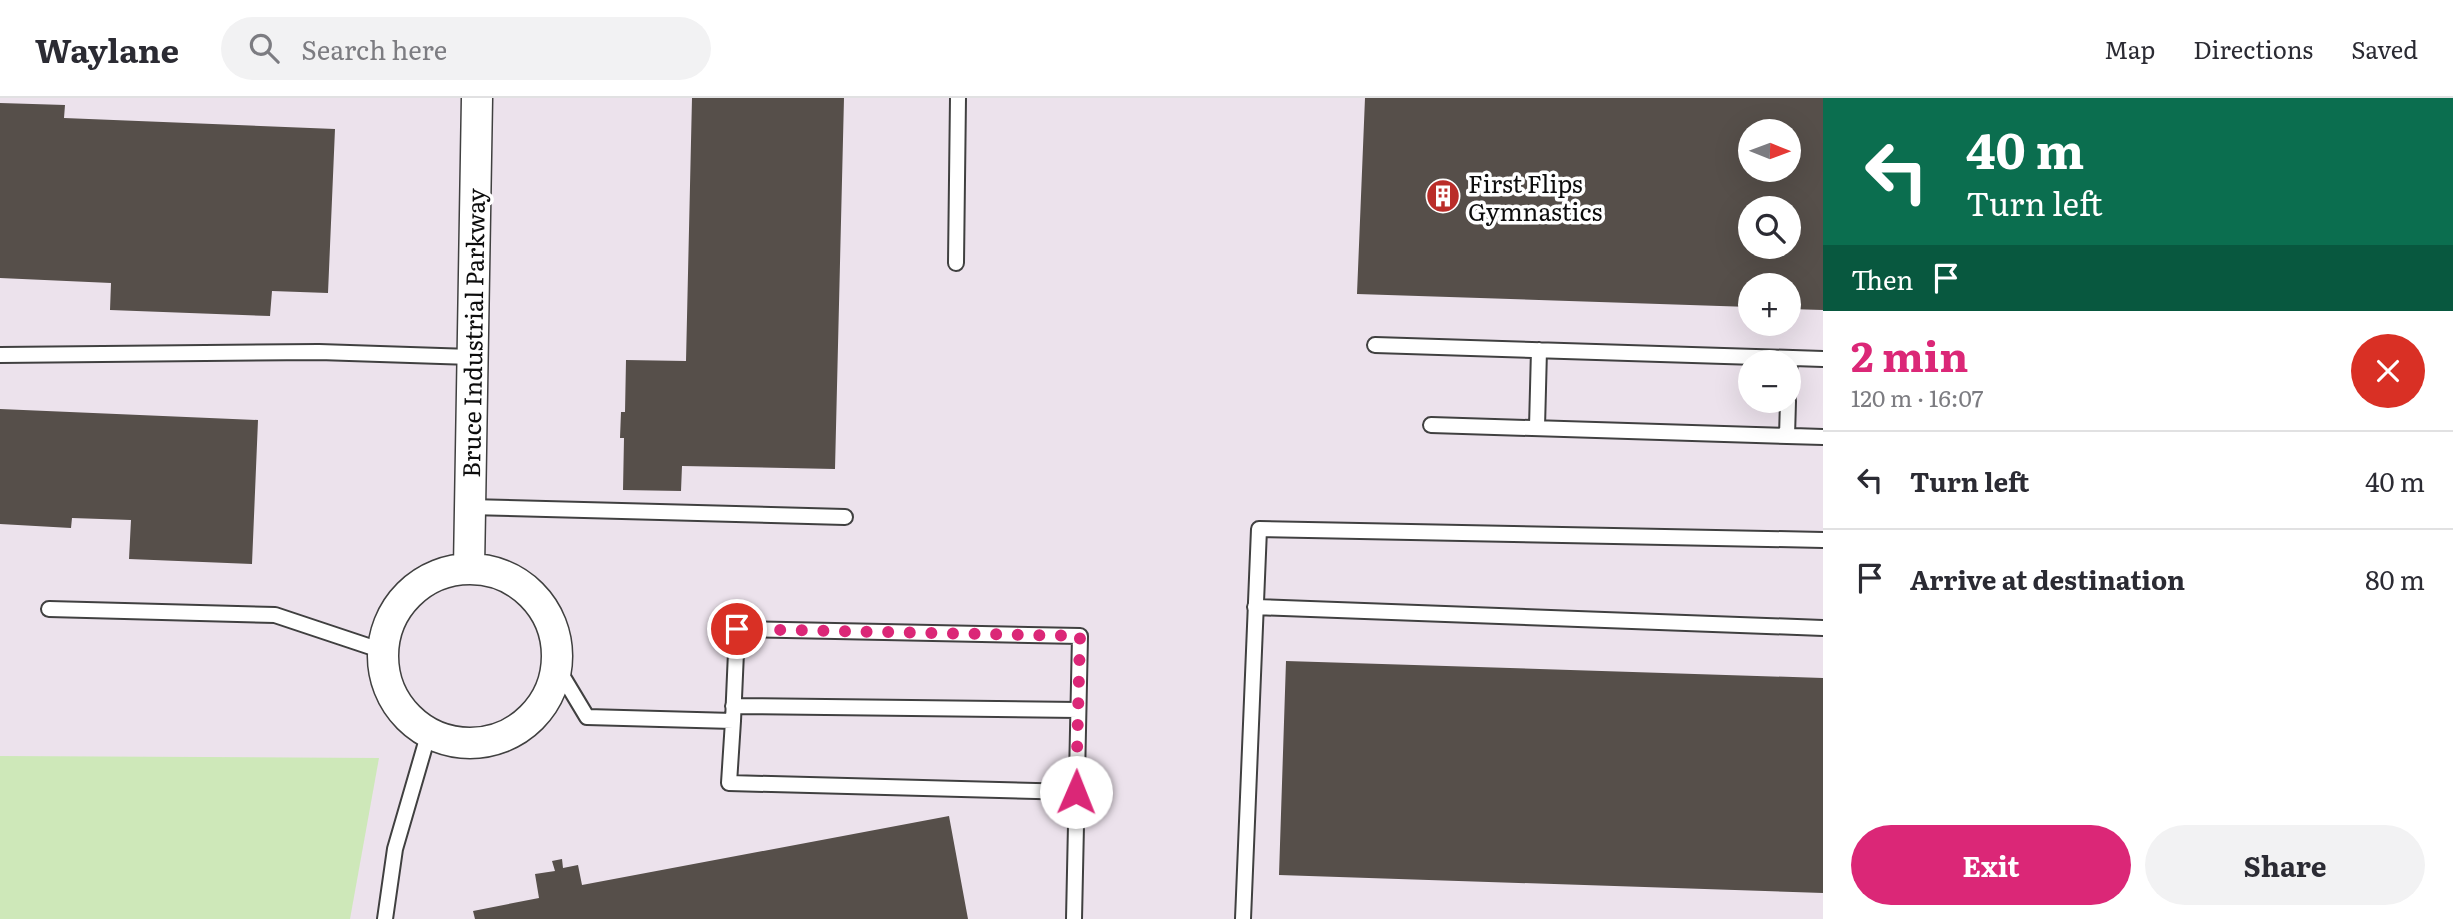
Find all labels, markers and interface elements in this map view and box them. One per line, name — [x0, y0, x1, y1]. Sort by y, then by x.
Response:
search box — [221, 17, 711, 80]
text: Waylane — [35, 24, 179, 73]
icon: search — [245, 29, 283, 67]
text: Search here — [301, 29, 447, 68]
text: Map — [2104, 31, 2155, 66]
text: Directions — [2193, 31, 2313, 66]
text: Saved — [2351, 31, 2418, 66]
text: 40 m — [1966, 111, 2084, 184]
north arrow — [1738, 119, 1801, 182]
map controls — [1738, 119, 1801, 413]
icon: left — [1851, 126, 1942, 217]
place label: First Flips Gymnastics — [1468, 165, 1602, 228]
building icon: First Flips Gymnastics — [1424, 177, 1462, 215]
text: Turn left — [1966, 178, 2103, 226]
street label: Bruce Industrial Parkway — [452, 188, 492, 478]
button: search — [1738, 196, 1801, 259]
text: Then — [1851, 259, 1913, 298]
icon: arrive — [1927, 259, 1965, 297]
button: + — [1738, 273, 1801, 336]
text: 2 min — [1851, 323, 1968, 385]
button: close — [2351, 334, 2425, 408]
button: − — [1738, 350, 1801, 413]
text: 120 m · 16:07 — [1851, 380, 1983, 414]
icon: left — [1851, 461, 1889, 499]
text: Turn left — [1910, 461, 2029, 500]
text: 40 m — [2365, 461, 2425, 500]
icon: arrive — [1851, 559, 1889, 597]
text: Arrive at destination — [1910, 559, 2185, 598]
text: 80 m — [2365, 559, 2425, 598]
pin — [707, 599, 767, 659]
icon: arrive — [718, 610, 756, 648]
position arrow — [1039, 755, 1113, 829]
button: Exit — [1851, 825, 2131, 905]
button: Share — [2145, 825, 2425, 905]

